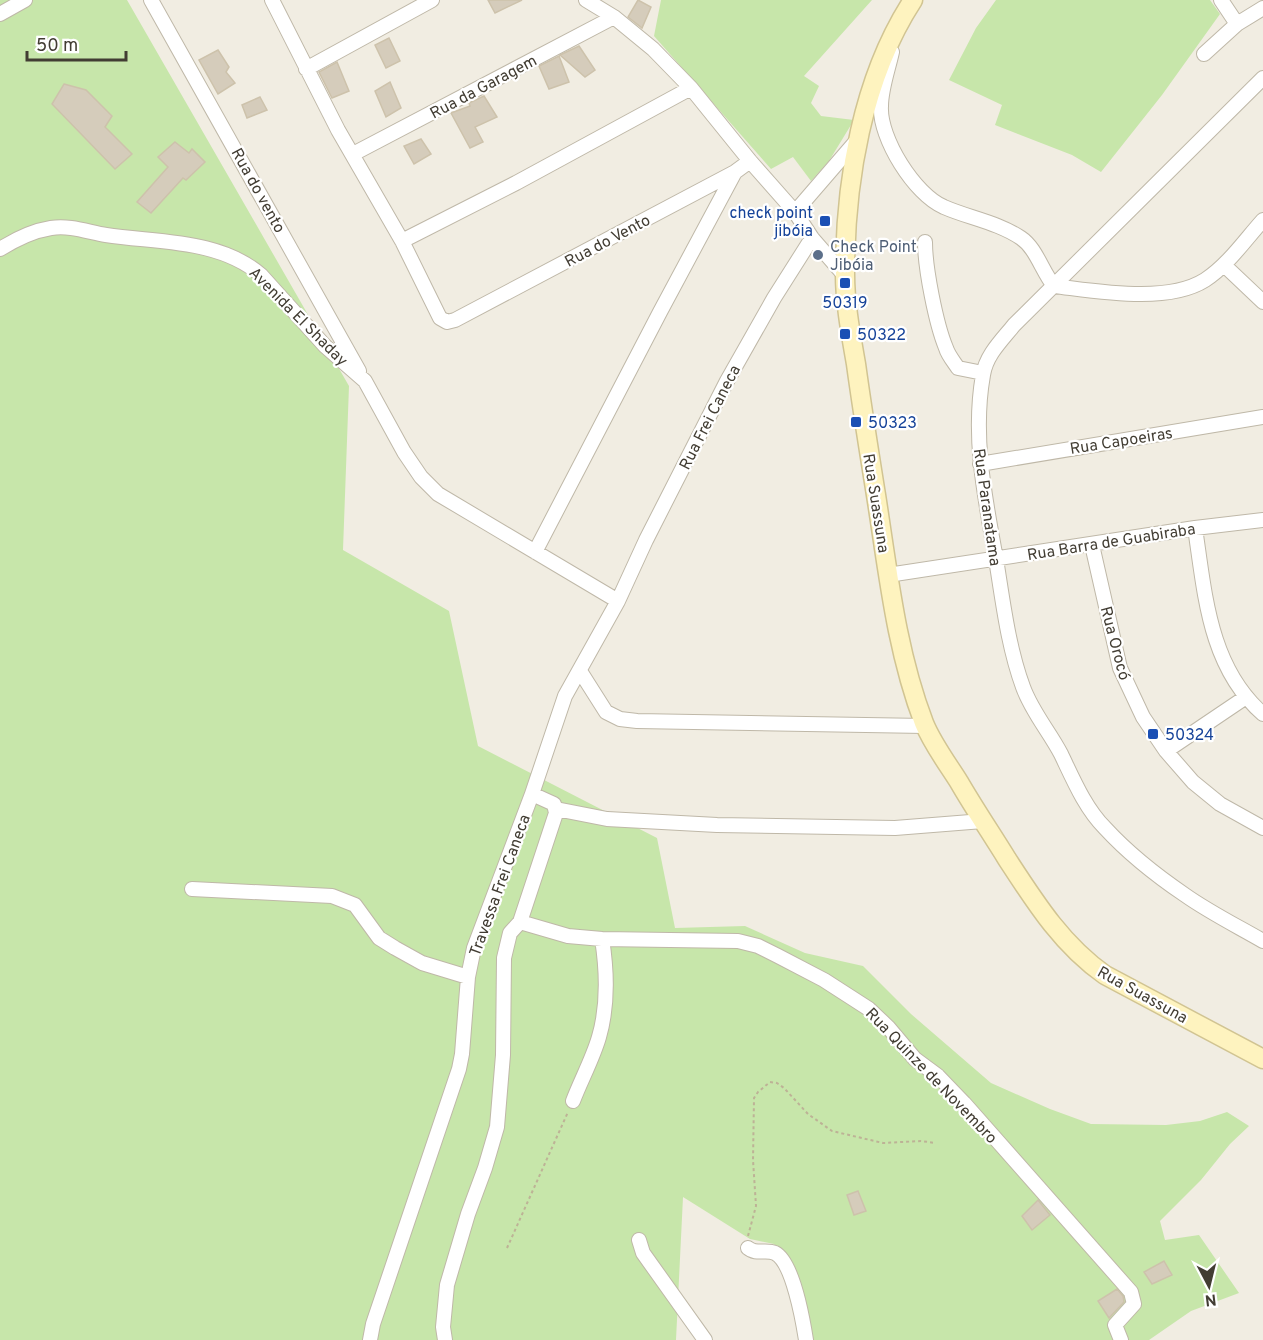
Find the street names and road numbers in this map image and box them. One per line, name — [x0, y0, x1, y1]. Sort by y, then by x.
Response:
street label: Rua da Garagem — [427, 51, 541, 124]
street label: Rua do vento — [226, 145, 289, 237]
street label: Rua do Vento — [562, 211, 654, 273]
street label: Avenida El Shaday — [244, 264, 351, 371]
street label: Rua Frei Caneca — [676, 362, 746, 474]
street label: Rua Capoeiras — [1069, 424, 1174, 460]
street label: Rua Paranatama — [968, 447, 1004, 567]
street label: Rua Suassuna — [857, 452, 893, 554]
street label: Rua Barra de Guabiraba — [1026, 520, 1197, 566]
street label: Rua Orocó — [1095, 604, 1134, 683]
street label: Travessa Frei Caneca — [466, 812, 536, 959]
street label: Rua Suassuna — [1093, 963, 1191, 1029]
street label: Rua Quinze de Novembro — [860, 1004, 1001, 1149]

